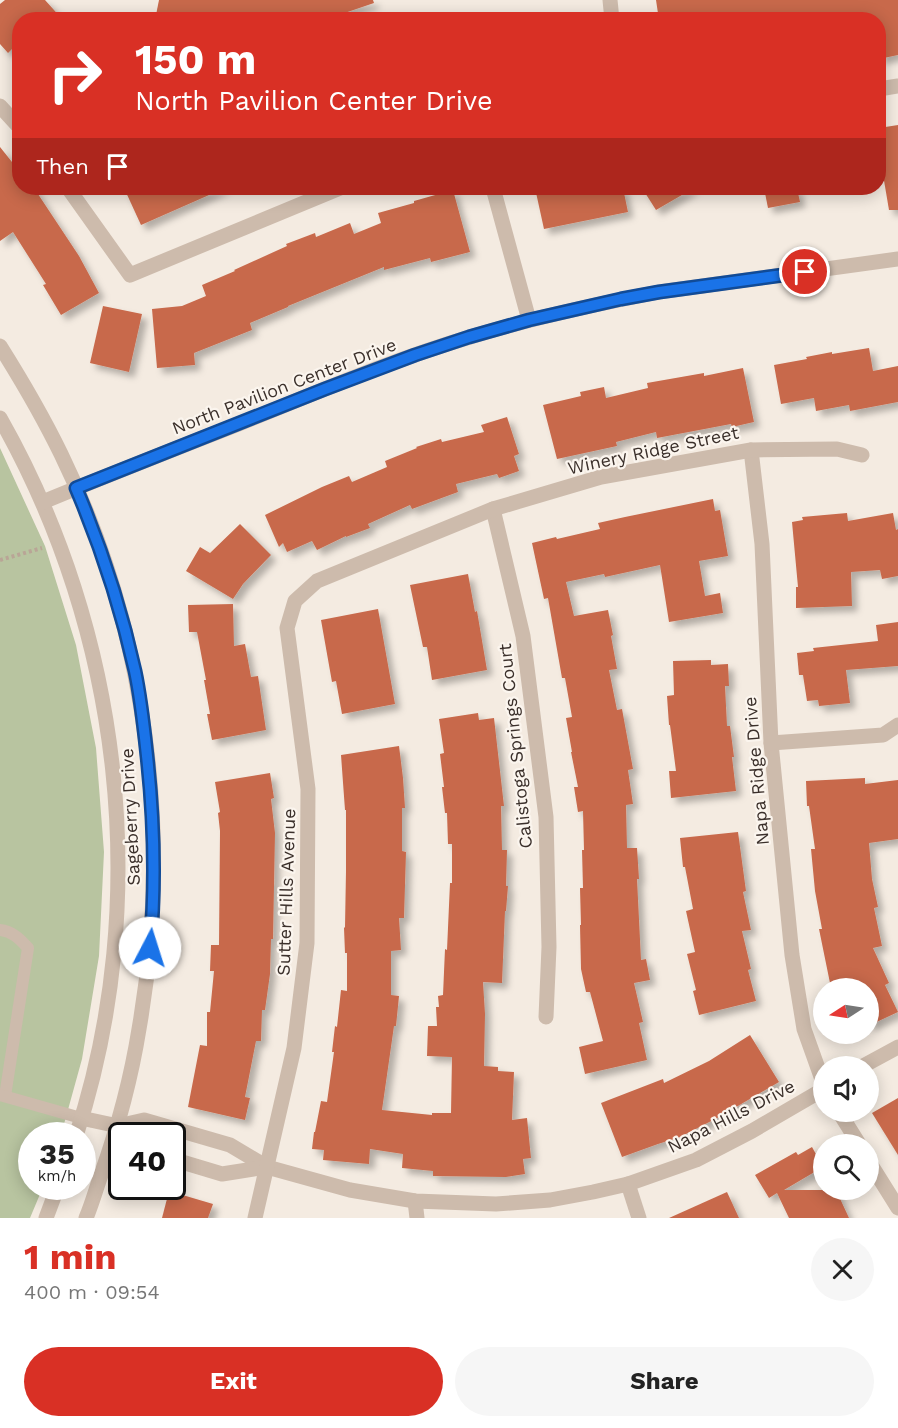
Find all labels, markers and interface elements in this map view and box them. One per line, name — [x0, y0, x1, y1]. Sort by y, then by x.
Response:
text: 150 m — [135, 35, 256, 84]
icon: right — [36, 36, 114, 114]
text: North Pavilion Center Drive — [135, 85, 493, 117]
icon: arrive — [101, 150, 134, 183]
text: Then — [36, 154, 89, 179]
pin — [779, 246, 830, 297]
icon: arrive — [788, 255, 821, 288]
street label: North Pavilion Center Drive — [169, 333, 399, 439]
street label: Winery Ridge Street — [566, 422, 741, 478]
street label: Calistoga Springs Court — [494, 642, 536, 850]
street label: Napa Ridge Drive — [739, 696, 773, 846]
street label: Sageberry Drive — [116, 748, 144, 886]
street label: Sutter Hills Avenue — [273, 808, 299, 976]
position arrow — [118, 916, 182, 980]
north arrow — [813, 978, 879, 1044]
map controls — [813, 978, 879, 1200]
button: sound — [813, 1056, 879, 1122]
street label: Napa Hills Drive — [664, 1075, 798, 1157]
speed limit sign: 40 — [108, 1122, 186, 1200]
button: search — [813, 1134, 879, 1200]
text: 35 — [39, 1136, 75, 1171]
text: km/h — [38, 1167, 76, 1185]
text: 1 min — [24, 1236, 116, 1278]
button: close — [811, 1238, 874, 1301]
text: 400 m · 09:54 — [24, 1280, 160, 1304]
button: Exit — [24, 1347, 443, 1416]
button: Share — [455, 1347, 874, 1416]

